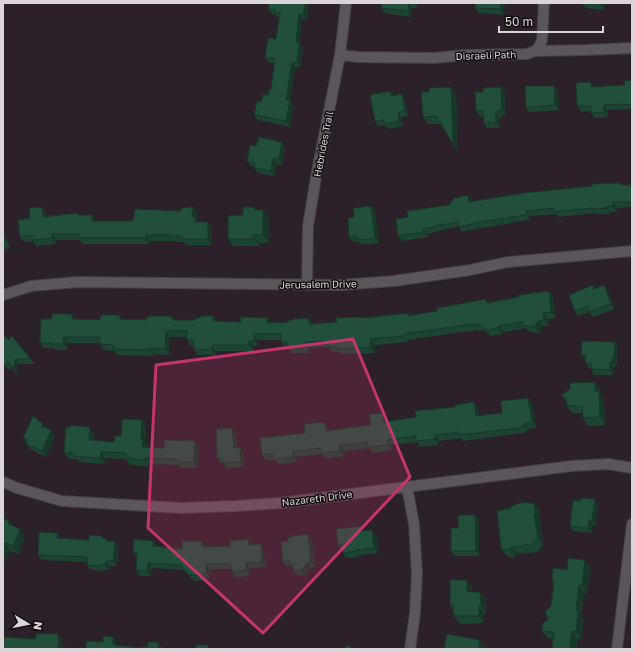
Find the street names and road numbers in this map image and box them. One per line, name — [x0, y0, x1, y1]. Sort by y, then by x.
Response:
street label: Disraeli Path — [455, 48, 517, 62]
street label: Hebrides Trail — [311, 110, 335, 178]
street label: Jerusalem Drive — [279, 277, 357, 291]
street label: Nazareth Drive — [281, 488, 353, 508]

